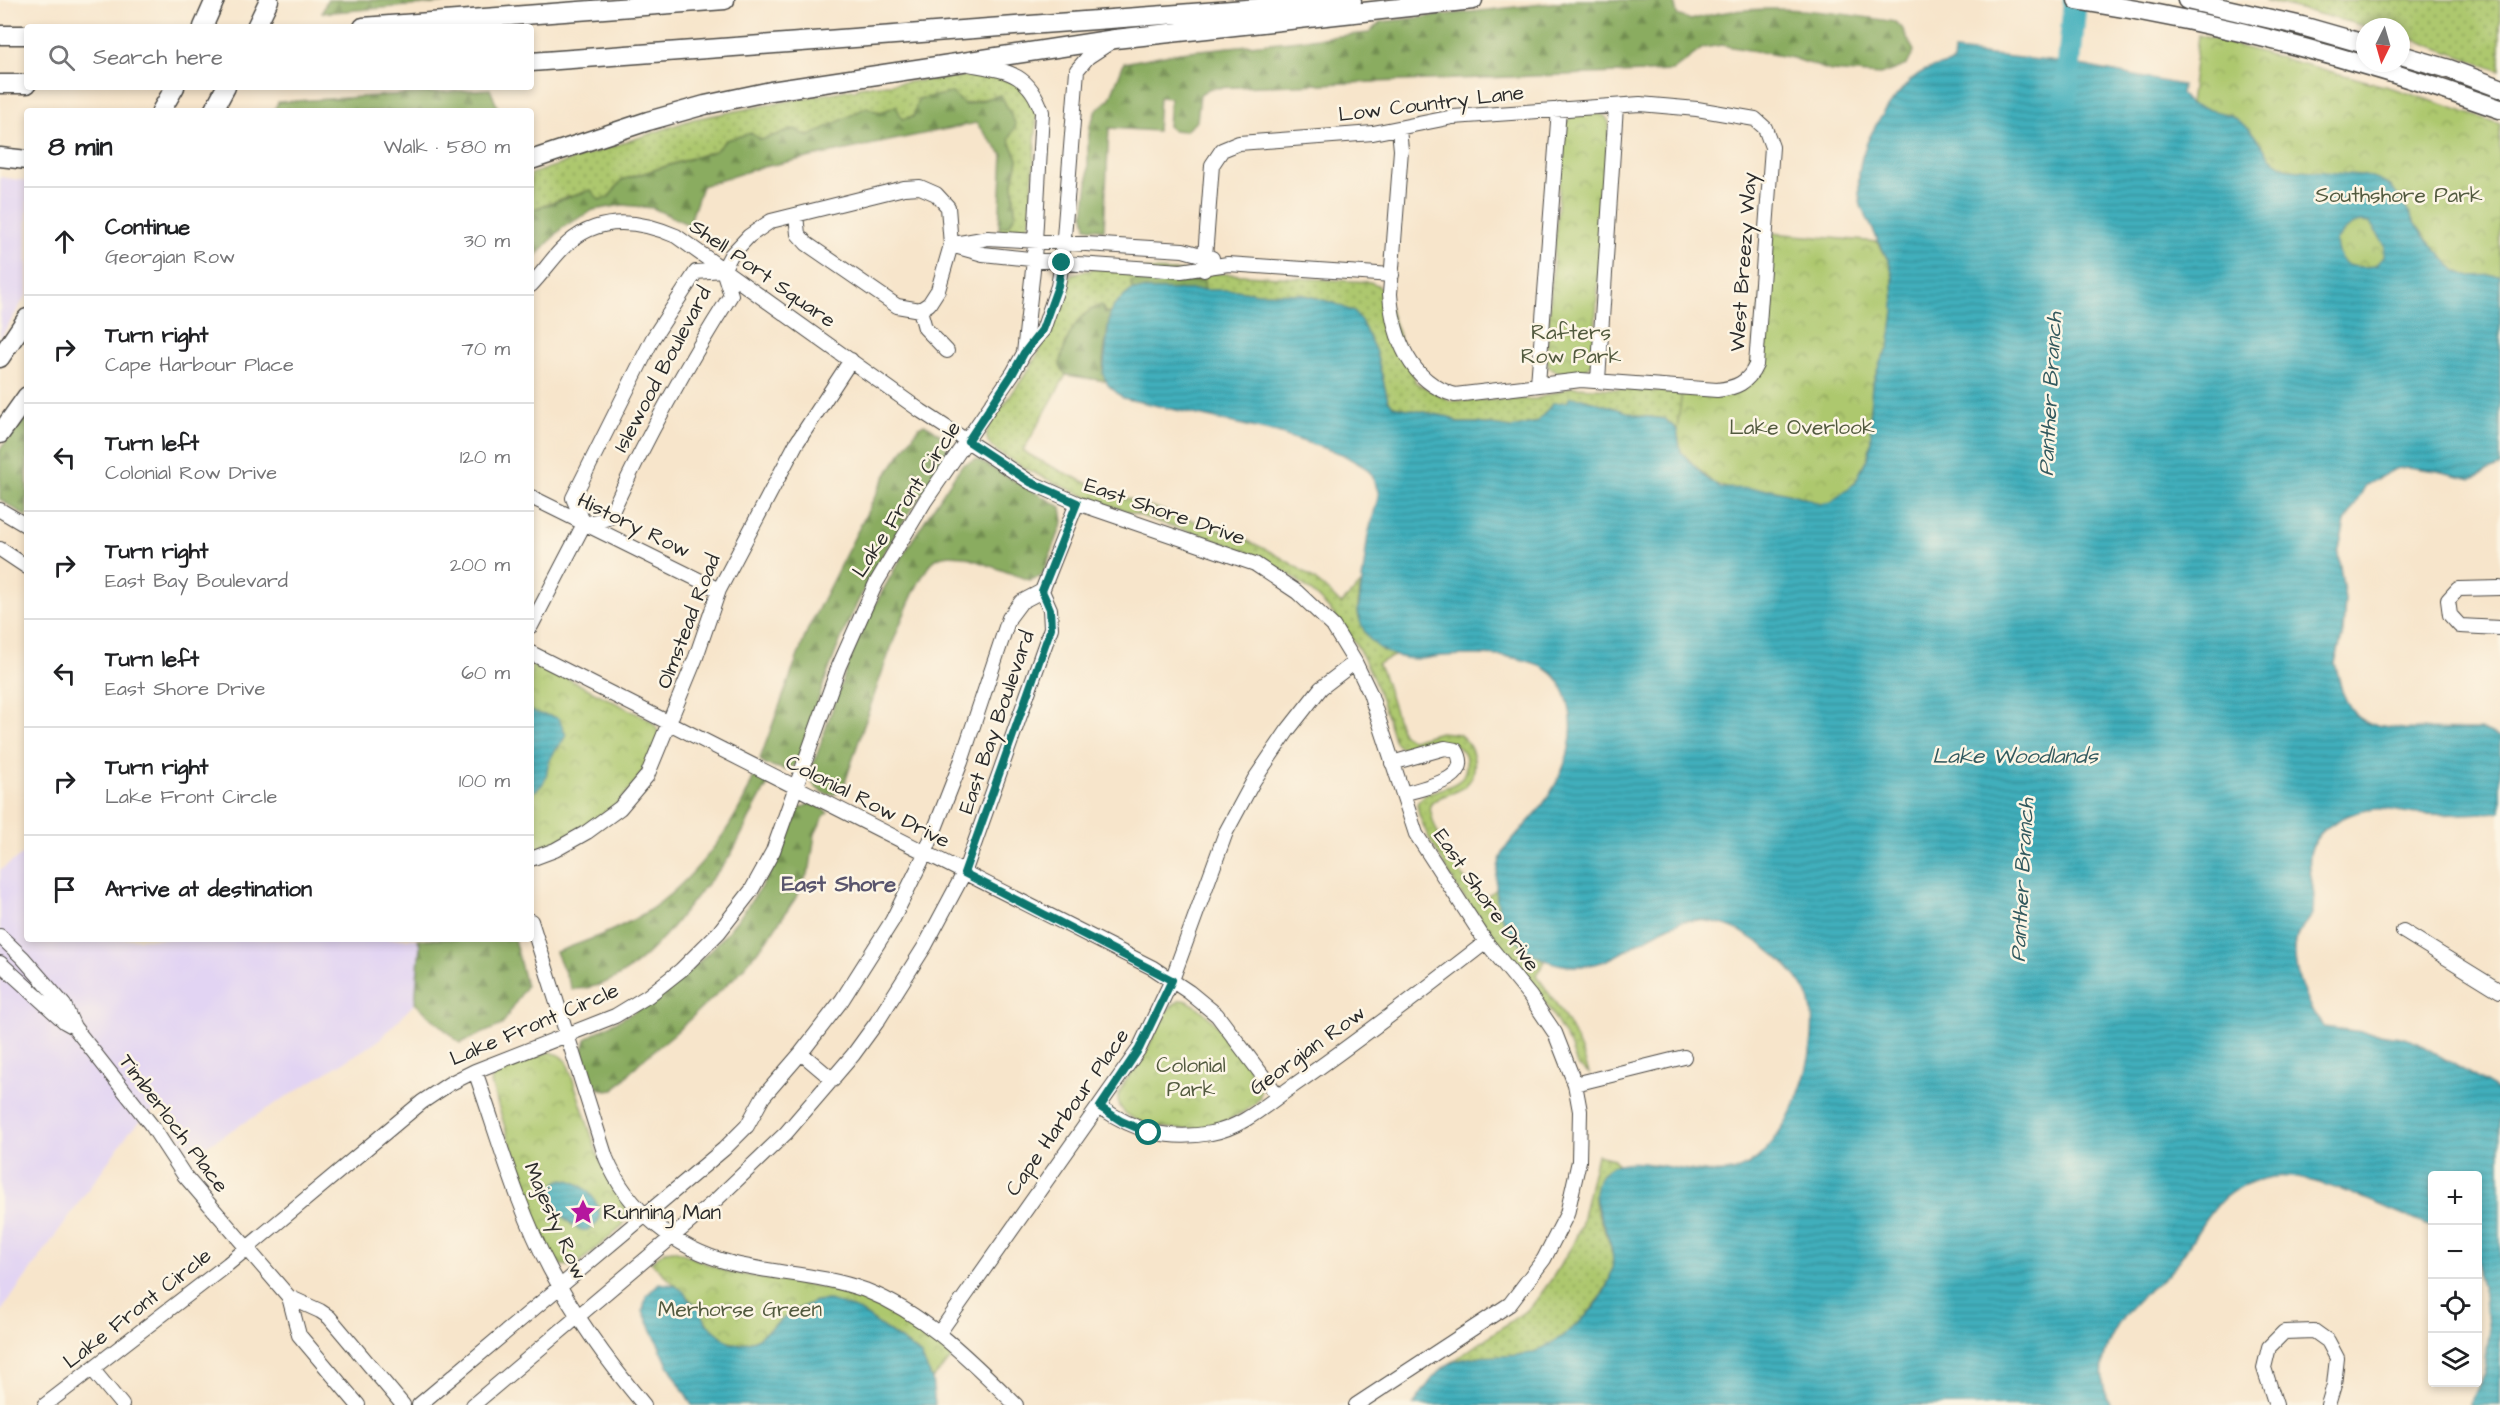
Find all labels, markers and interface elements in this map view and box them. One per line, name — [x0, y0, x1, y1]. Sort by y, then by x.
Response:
north arrow — [2356, 18, 2410, 72]
search box — [24, 24, 534, 90]
icon: search — [45, 41, 78, 74]
text: Search here — [93, 42, 223, 73]
street label: Low Country Lane — [1337, 78, 1526, 131]
text: 8 min — [48, 129, 112, 165]
text: Walk · 580 m — [383, 133, 510, 161]
street label: West Breezy Way — [1723, 171, 1766, 353]
park label: Southshore Park — [2315, 181, 2483, 210]
text: Continue — [105, 212, 190, 243]
street label: Shell Port Square — [684, 212, 842, 335]
icon: ahead — [48, 225, 81, 258]
text: 30 m — [464, 227, 510, 255]
text: Georgian Row — [105, 243, 235, 271]
route end — [1048, 249, 1074, 275]
street label: Islewood Boulevard — [606, 281, 719, 457]
water label: Panther Branch — [2031, 310, 2070, 477]
park label: Rafters Row Park — [1521, 318, 1621, 371]
text: Turn right — [105, 320, 208, 351]
icon: right — [48, 333, 81, 366]
text: 70 m — [462, 335, 510, 363]
text: Cape Harbour Place — [105, 351, 294, 379]
park label: Lake Overlook — [1729, 413, 1875, 442]
street label: Lake Front Circle — [845, 416, 968, 583]
text: Turn left — [105, 428, 199, 459]
icon: left — [48, 441, 81, 474]
text: 120 m — [460, 443, 510, 471]
text: Colonial Row Drive — [105, 459, 277, 487]
street label: East Shore Drive — [1081, 470, 1249, 553]
street label: History Row — [572, 486, 695, 567]
text: Turn right — [105, 536, 208, 567]
icon: right — [48, 549, 81, 582]
street label: Olmstead Road — [649, 549, 728, 693]
text: 200 m — [450, 551, 510, 579]
text: East Bay Boulevard — [105, 567, 288, 595]
street label: East Bay Boulevard — [951, 626, 1043, 818]
text: Turn left — [105, 644, 199, 675]
icon: left — [48, 657, 81, 690]
text: 60 m — [461, 659, 510, 687]
text: East Shore Drive — [105, 675, 265, 703]
water label: Lake Woodlands — [1932, 741, 2099, 772]
street label: Colonial Row Drive — [781, 748, 955, 855]
text: Turn right — [105, 752, 208, 783]
icon: right — [48, 765, 81, 798]
text: 100 m — [459, 767, 510, 795]
text: Lake Front Circle — [105, 783, 277, 811]
water label: Panther Branch — [2003, 796, 2042, 963]
street label: East Shore Drive — [1426, 823, 1547, 978]
district label: East Shore — [782, 869, 896, 900]
icon: arrive — [48, 873, 81, 906]
text: Arrive at destination — [105, 874, 312, 905]
street label: Lake Front Circle — [445, 976, 623, 1073]
street label: Georgian Row — [1243, 999, 1372, 1104]
street label: Cape Harbour Place — [999, 1023, 1137, 1202]
street label: Timberloch Place — [112, 1048, 235, 1199]
park label: Colonial Park — [1156, 1051, 1226, 1104]
route start — [1135, 1119, 1161, 1145]
street label: Majesty Row — [515, 1158, 594, 1285]
map controls — [2428, 1171, 2482, 1387]
button: + — [2428, 1171, 2482, 1225]
place icon: Running Man — [568, 1197, 598, 1227]
place label: Running Man — [603, 1198, 721, 1229]
button: − — [2428, 1225, 2482, 1279]
street label: Lake Front Circle — [57, 1241, 217, 1375]
button: locate — [2428, 1279, 2482, 1333]
park label: Merhorse Green — [658, 1295, 822, 1324]
button: layers — [2428, 1333, 2482, 1387]

